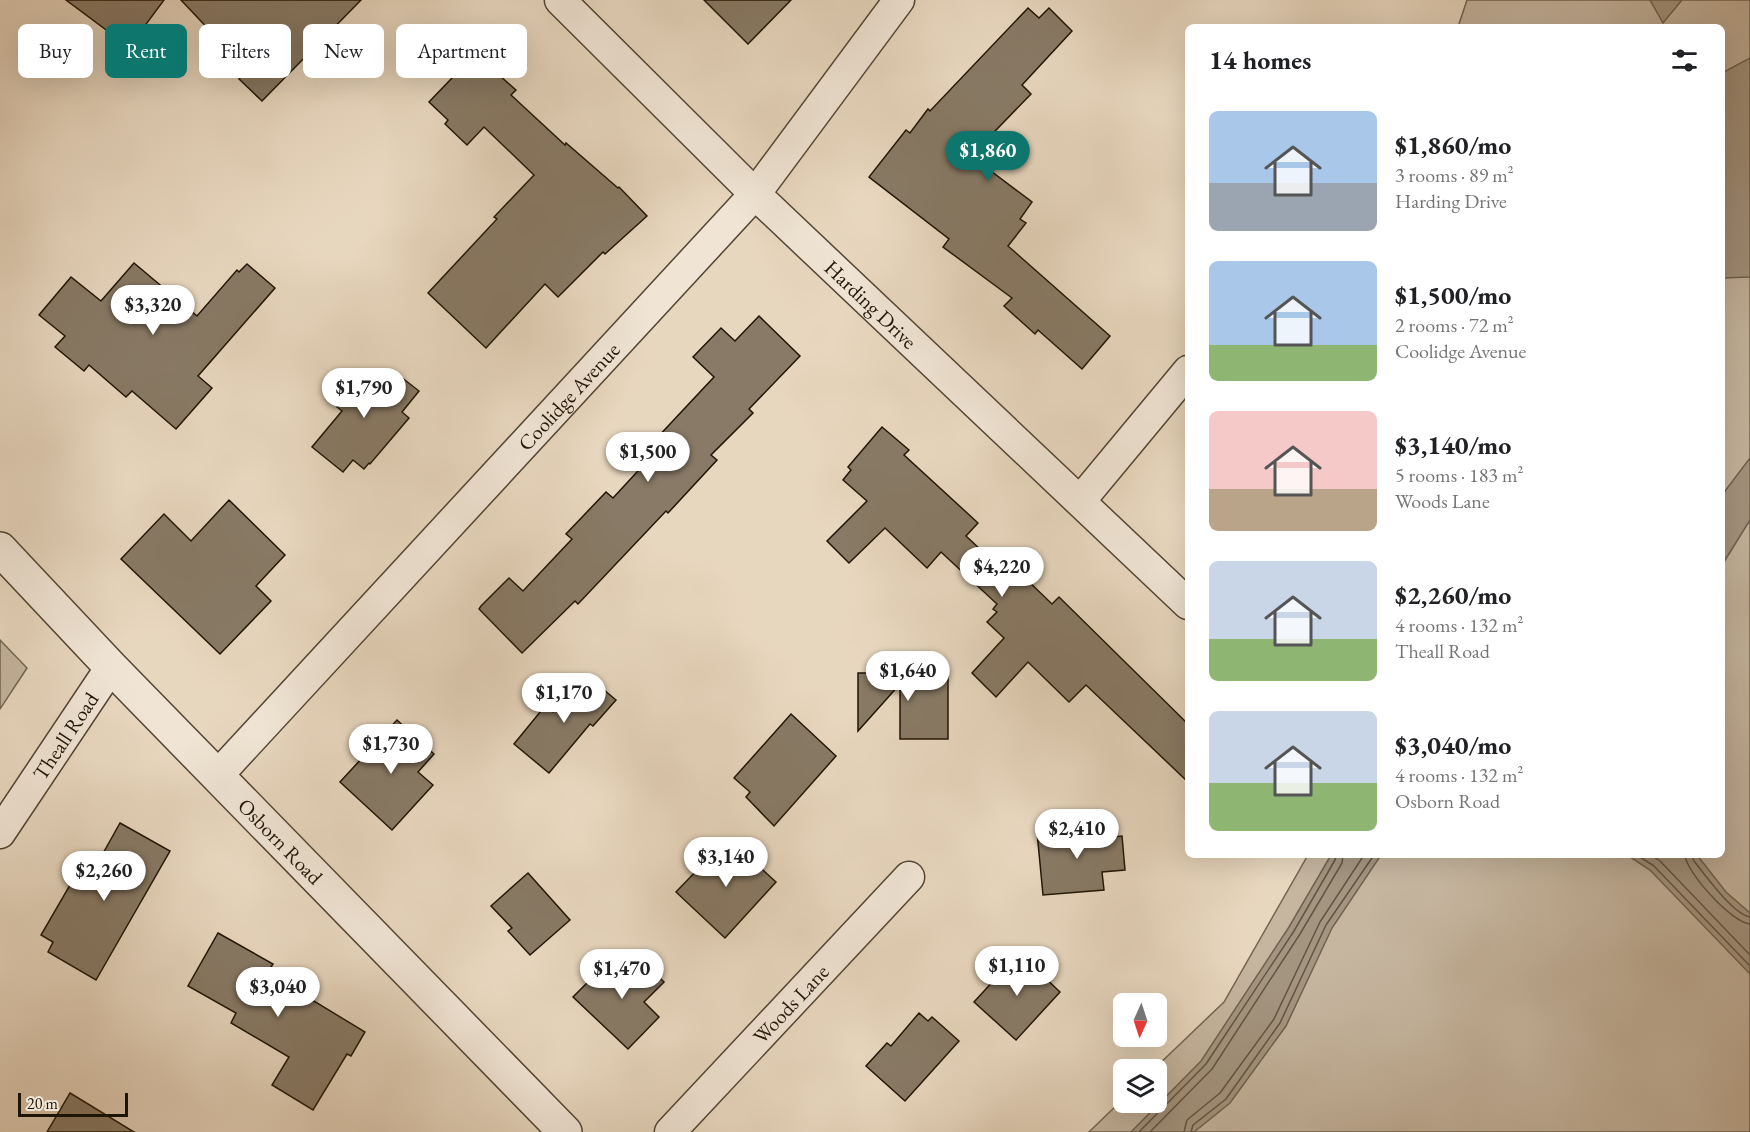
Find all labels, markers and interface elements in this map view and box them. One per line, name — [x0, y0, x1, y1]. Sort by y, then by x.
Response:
chip: Buy — [18, 24, 93, 78]
chip: Rent — [105, 24, 187, 78]
chip: Filters — [199, 24, 291, 78]
chip: New — [303, 24, 384, 78]
chip: Apartment — [396, 24, 527, 78]
text: 14 homes — [1209, 43, 1311, 77]
icon: filters — [1668, 44, 1701, 77]
text: $1,860/mo — [1395, 128, 1511, 162]
pin: $1,860 — [939, 131, 1037, 182]
icon: home — [1257, 135, 1329, 207]
text: $1,860 — [960, 137, 1016, 163]
text: 3 rooms · 89 m² — [1395, 162, 1514, 188]
text: Harding Drive — [1395, 188, 1507, 214]
street label: Harding Drive — [819, 254, 923, 354]
text: $1,500/mo — [1395, 278, 1511, 312]
pin: $3,320 — [104, 285, 202, 336]
icon: home — [1257, 285, 1329, 357]
text: $3,320 — [125, 291, 181, 317]
text: 2 rooms · 72 m² — [1395, 312, 1514, 338]
street label: Coolidge Avenue — [511, 336, 625, 456]
text: Coolidge Avenue — [1395, 338, 1526, 364]
pin: $1,790 — [315, 368, 413, 419]
text: $1,790 — [336, 374, 392, 400]
text: $3,140/mo — [1395, 428, 1511, 462]
pin: $1,500 — [599, 432, 697, 483]
icon: home — [1257, 435, 1329, 507]
text: $1,500 — [620, 438, 676, 464]
text: 5 rooms · 183 m² — [1395, 462, 1523, 488]
text: Woods Lane — [1395, 488, 1490, 514]
pin: $4,220 — [953, 547, 1051, 598]
text: $4,220 — [974, 553, 1030, 579]
text: $2,260/mo — [1395, 578, 1511, 612]
icon: home — [1257, 585, 1329, 657]
text: 4 rooms · 132 m² — [1395, 612, 1523, 638]
text: Theall Road — [1395, 638, 1490, 664]
pin: $1,640 — [859, 651, 957, 702]
text: $1,640 — [880, 657, 936, 683]
pin: $1,170 — [515, 673, 613, 724]
text: $1,170 — [536, 679, 592, 705]
street label: Theall Road — [26, 686, 104, 785]
pin: $1,730 — [342, 724, 440, 775]
text: $3,040/mo — [1395, 728, 1511, 762]
text: $1,730 — [363, 730, 419, 756]
icon: home — [1257, 735, 1329, 807]
text: 4 rooms · 132 m² — [1395, 762, 1523, 788]
text: Osborn Road — [1395, 788, 1500, 814]
street label: Osborn Road — [233, 792, 329, 890]
pin: $2,410 — [1028, 809, 1126, 860]
text: $2,410 — [1049, 815, 1105, 841]
pin: $3,140 — [677, 837, 775, 888]
text: $3,140 — [698, 843, 754, 869]
pin: $2,260 — [55, 851, 153, 902]
text: $2,260 — [76, 857, 132, 883]
pin: $1,110 — [968, 946, 1066, 997]
pin: $1,470 — [573, 949, 671, 1000]
text: $1,110 — [989, 952, 1045, 978]
text: $1,470 — [594, 955, 650, 981]
street label: Woods Lane — [746, 958, 834, 1049]
pin: $3,040 — [229, 967, 327, 1018]
text: $3,040 — [250, 973, 306, 999]
north arrow — [1113, 993, 1167, 1047]
map controls — [1113, 993, 1167, 1113]
button: layers — [1113, 1059, 1167, 1113]
scale bar — [18, 1090, 128, 1118]
text: 20 m — [27, 1093, 58, 1114]

